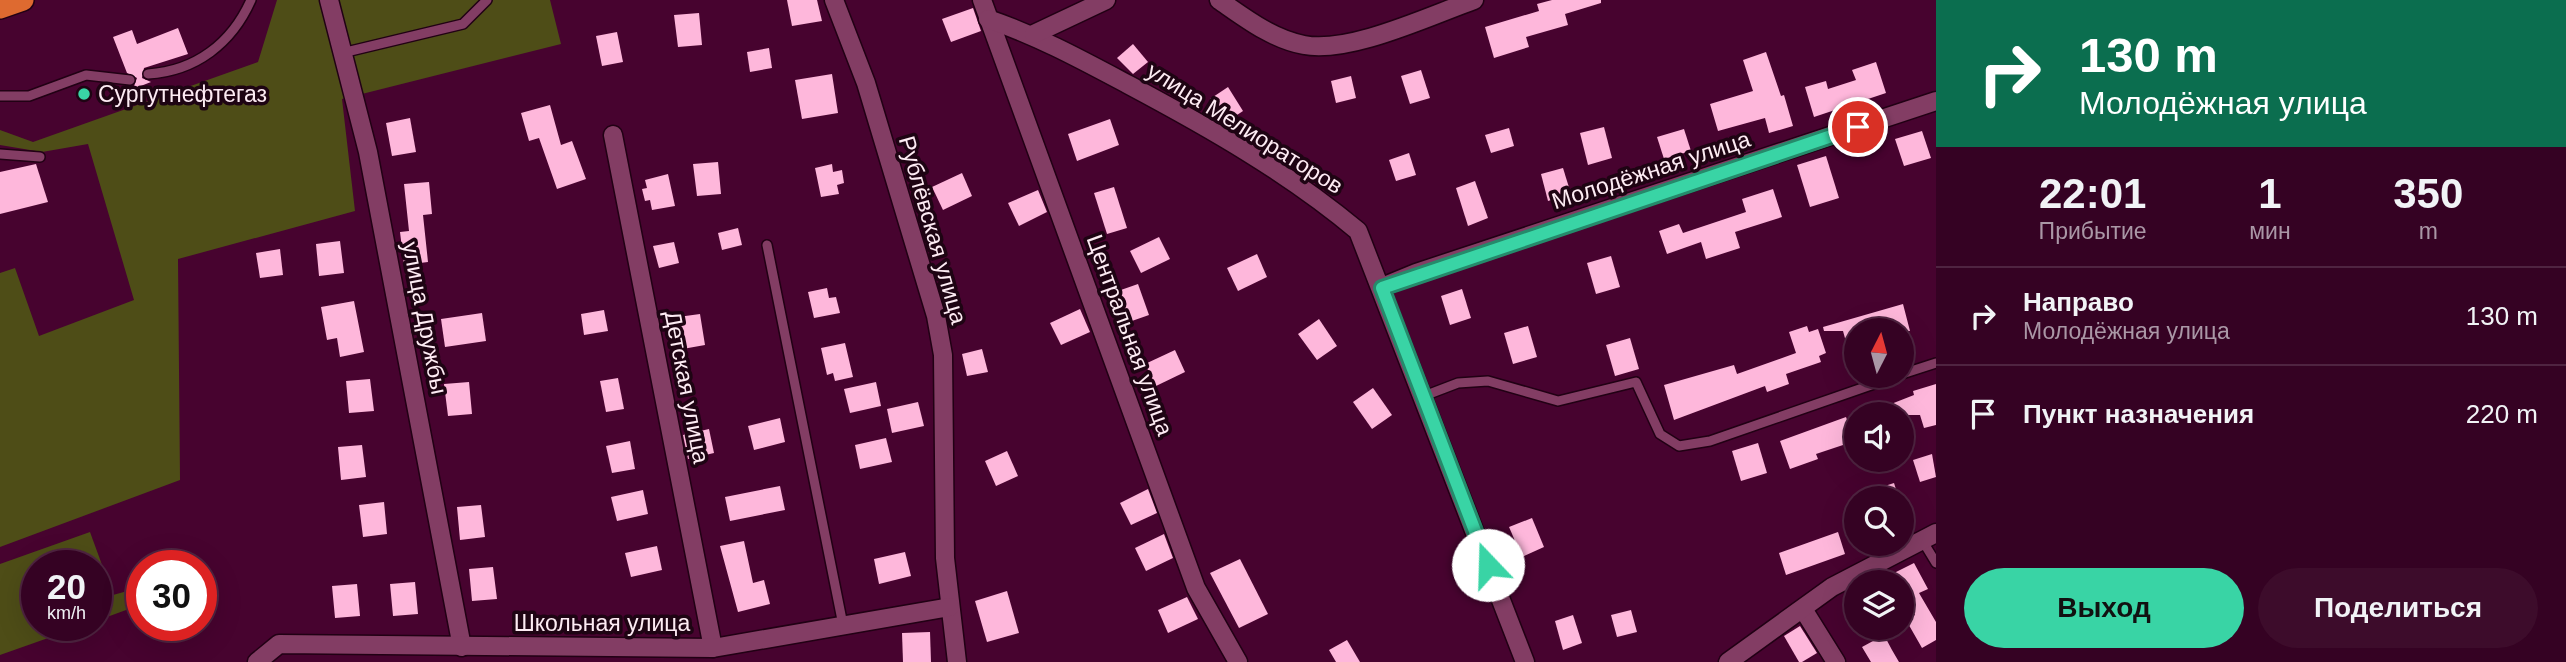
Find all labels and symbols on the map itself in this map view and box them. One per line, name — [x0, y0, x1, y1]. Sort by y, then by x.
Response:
street label: улица Мелиораторов — [1142, 57, 1348, 199]
place label: Сургутнефтегаз — [98, 81, 267, 107]
marker: Сургутнефтегаз — [76, 86, 92, 102]
pin — [1828, 97, 1888, 157]
street label: Молодёжная улица — [1549, 126, 1754, 214]
street label: Рублёвская улица — [894, 133, 972, 327]
street label: Центральная улица — [1082, 231, 1178, 439]
street label: улица Дружбы — [397, 240, 453, 396]
street label: Детская улица — [659, 309, 715, 466]
north arrow — [1844, 318, 1914, 388]
position arrow — [1451, 528, 1525, 602]
speed limit sign: 30 — [126, 550, 217, 641]
street label: Школьная улица — [514, 610, 691, 636]

